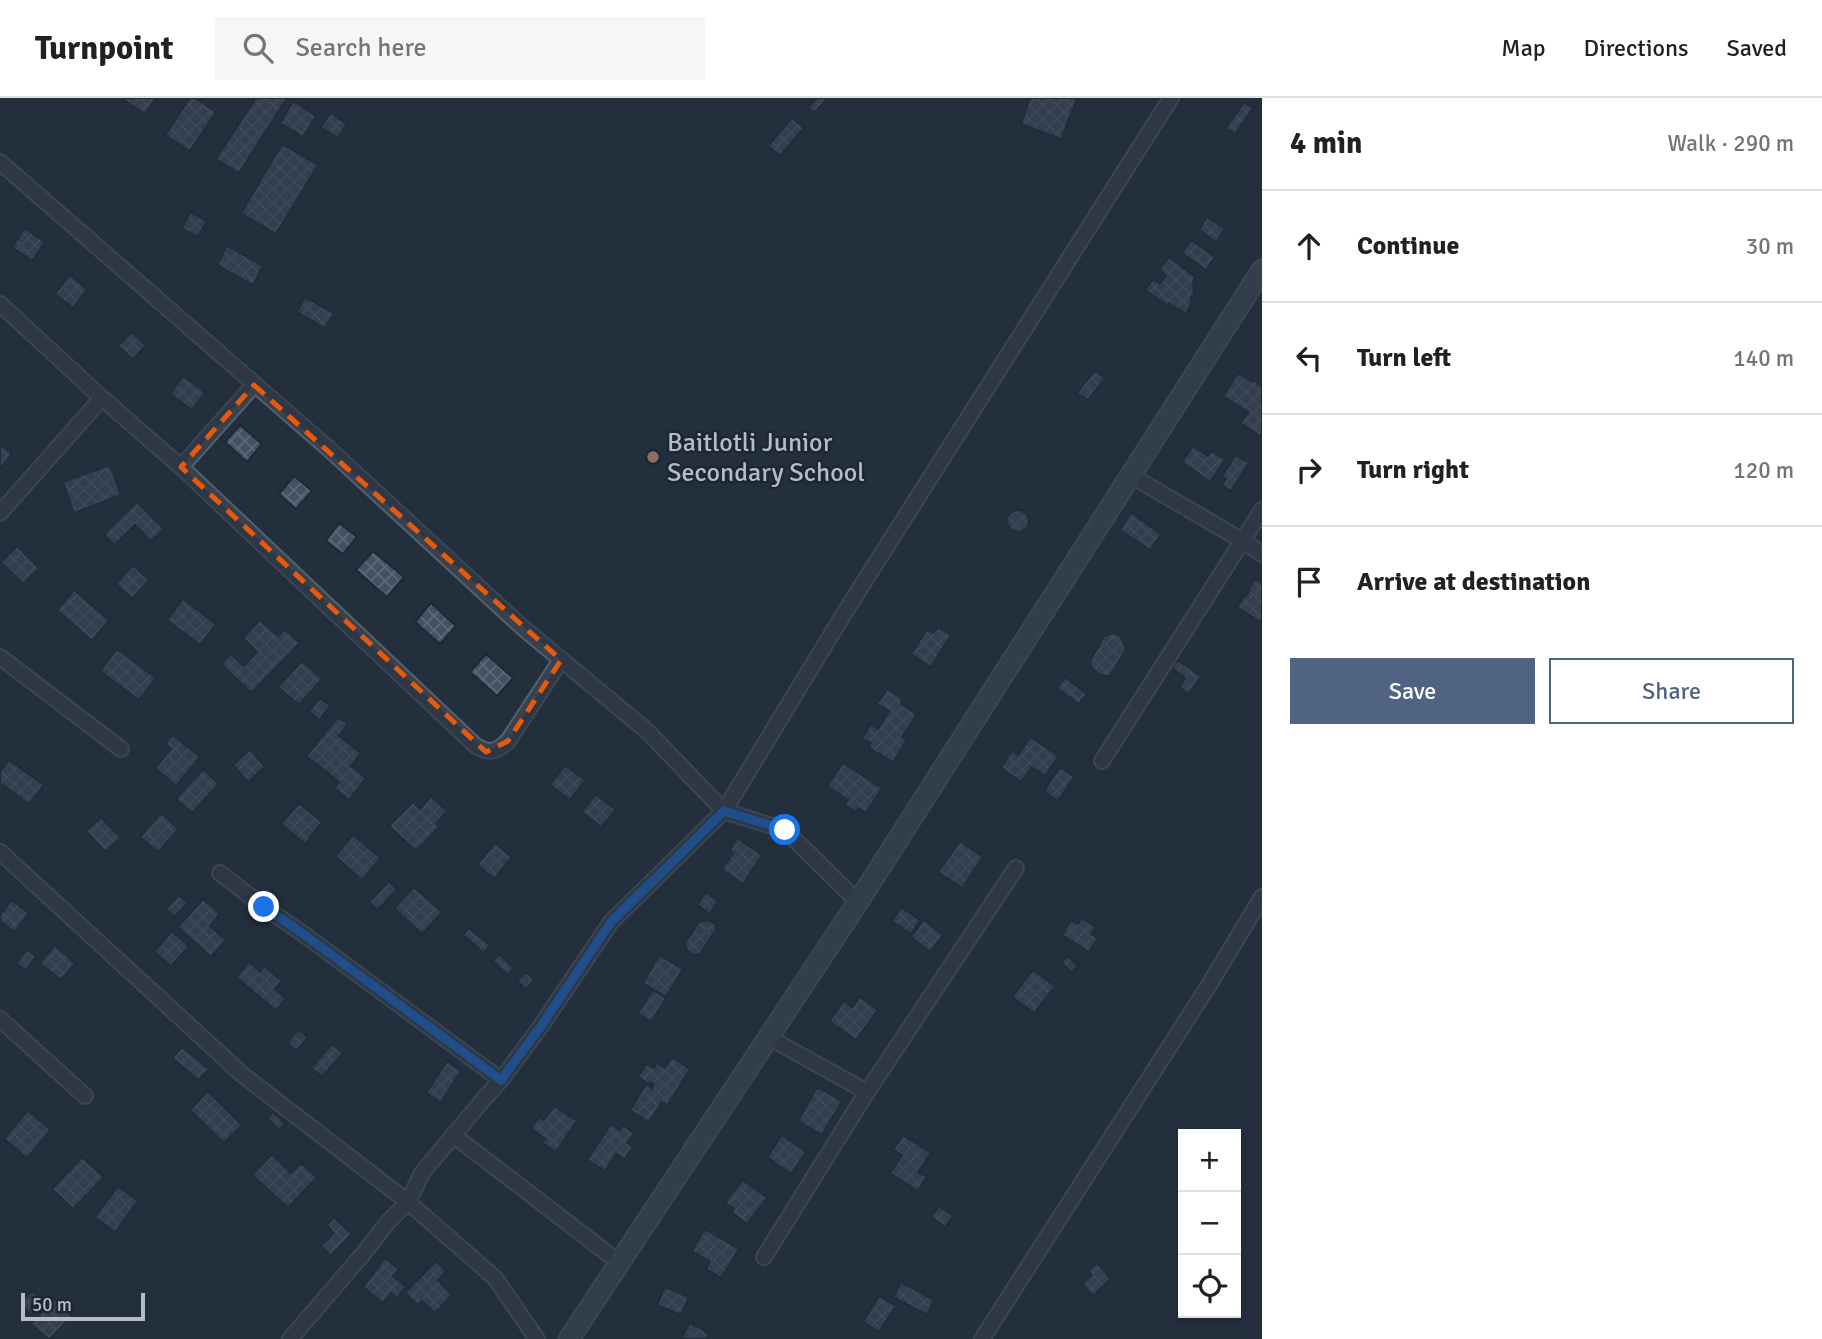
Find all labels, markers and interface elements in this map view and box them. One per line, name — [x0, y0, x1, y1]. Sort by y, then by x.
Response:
search box — [215, 17, 705, 80]
text: Turnpoint — [35, 28, 173, 69]
icon: search — [239, 29, 277, 67]
text: Search here — [295, 32, 427, 64]
text: Map — [1501, 33, 1546, 63]
text: Directions — [1584, 33, 1689, 63]
text: Saved — [1727, 33, 1787, 63]
text: 4 min — [1290, 125, 1362, 162]
text: Walk · 290 m — [1668, 129, 1794, 158]
icon: ahead — [1290, 227, 1328, 265]
text: Continue — [1357, 230, 1459, 262]
text: 30 m — [1746, 232, 1794, 261]
icon: left — [1290, 339, 1328, 377]
text: Turn left — [1357, 342, 1451, 374]
text: 140 m — [1733, 344, 1794, 373]
place label: Baitlotli Junior Secondary School — [667, 427, 865, 489]
marker: Baitlotli Junior Secondary School — [645, 449, 661, 465]
icon: right — [1290, 451, 1328, 489]
text: Turn right — [1357, 454, 1469, 486]
text: 120 m — [1733, 456, 1794, 485]
icon: arrive — [1290, 563, 1328, 601]
text: Arrive at destination — [1357, 566, 1590, 598]
button: Save — [1290, 658, 1535, 724]
button: Share — [1549, 658, 1794, 724]
route start — [769, 814, 800, 845]
route end — [248, 891, 279, 922]
map controls — [1178, 1129, 1241, 1318]
button: + — [1178, 1129, 1241, 1192]
button: − — [1178, 1192, 1241, 1255]
button: locate — [1178, 1255, 1241, 1318]
scale bar — [21, 1290, 145, 1322]
text: 50 m — [32, 1293, 72, 1317]

